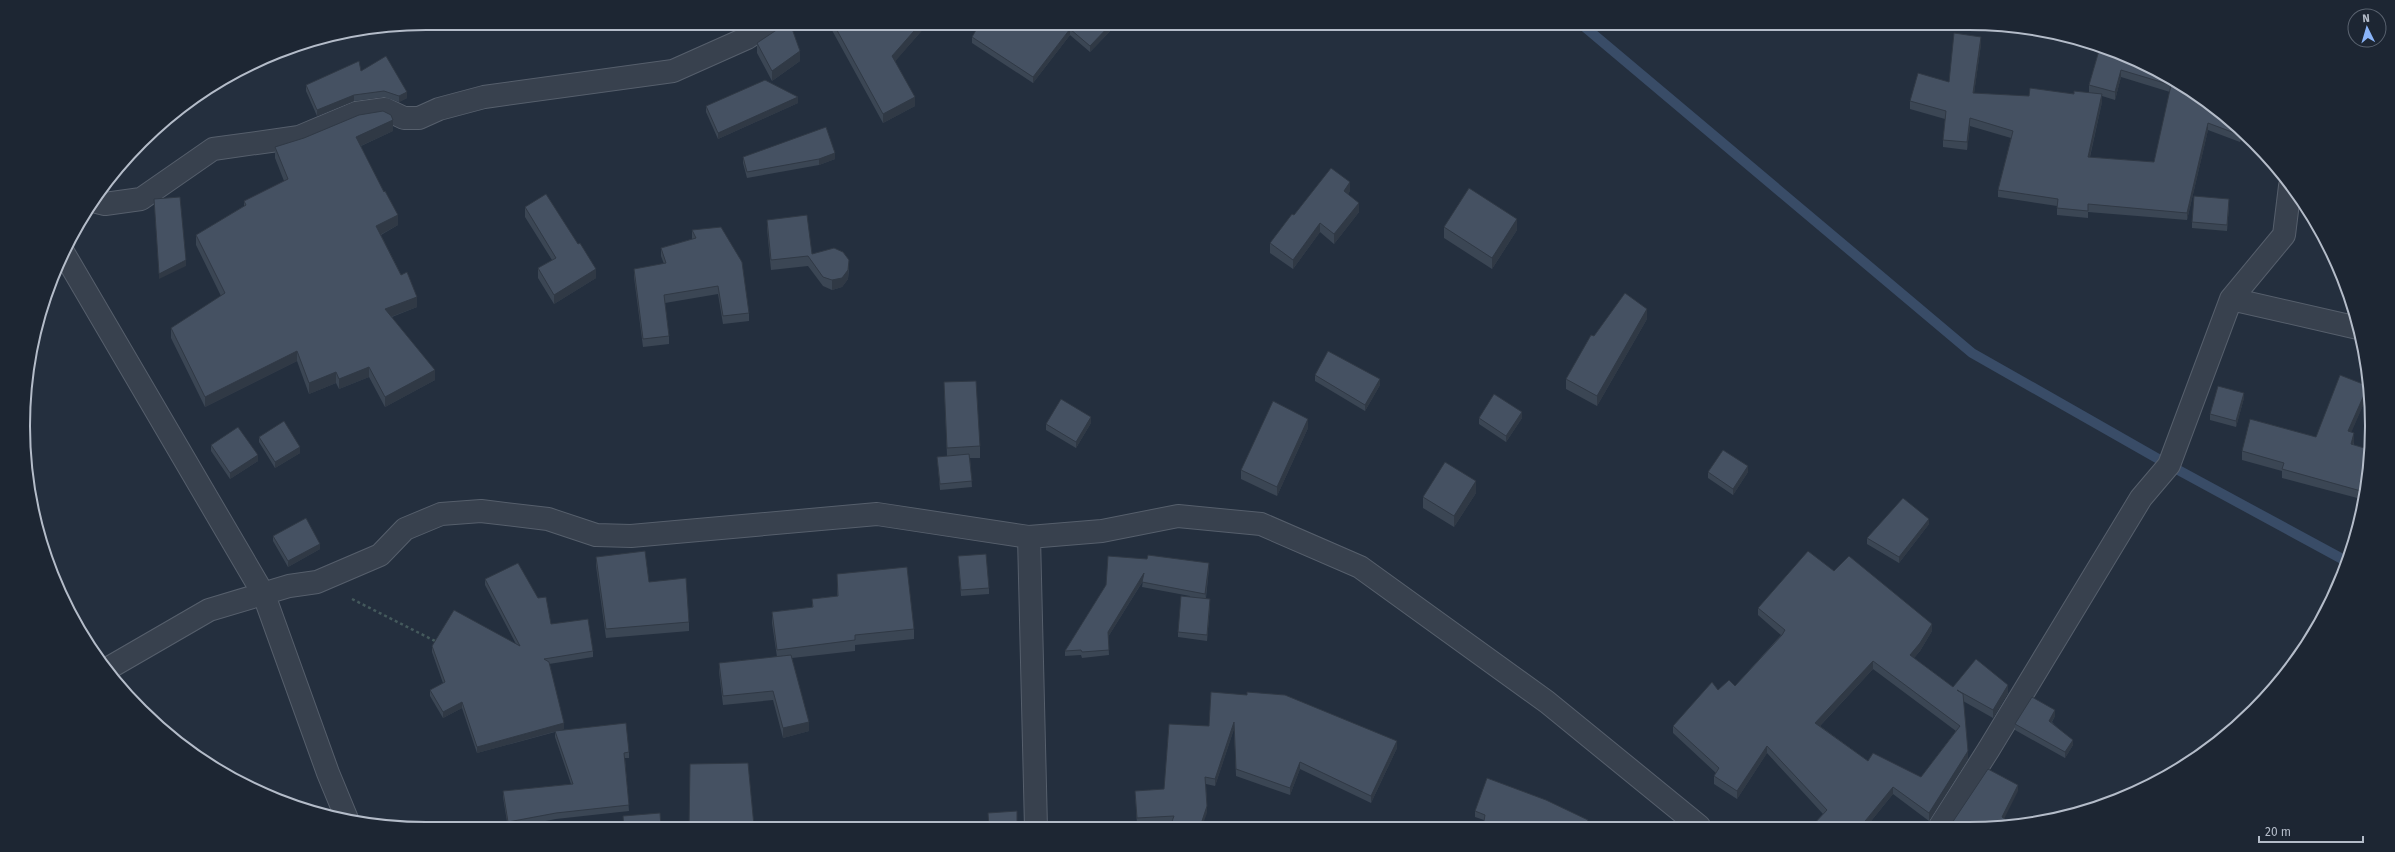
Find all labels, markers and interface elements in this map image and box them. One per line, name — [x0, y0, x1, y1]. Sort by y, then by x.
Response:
north arrow — [2347, 8, 2387, 48]
text: N — [2362, 12, 2370, 25]
scale bar — [2259, 818, 2363, 844]
text: 20 m — [2265, 825, 2291, 839]

